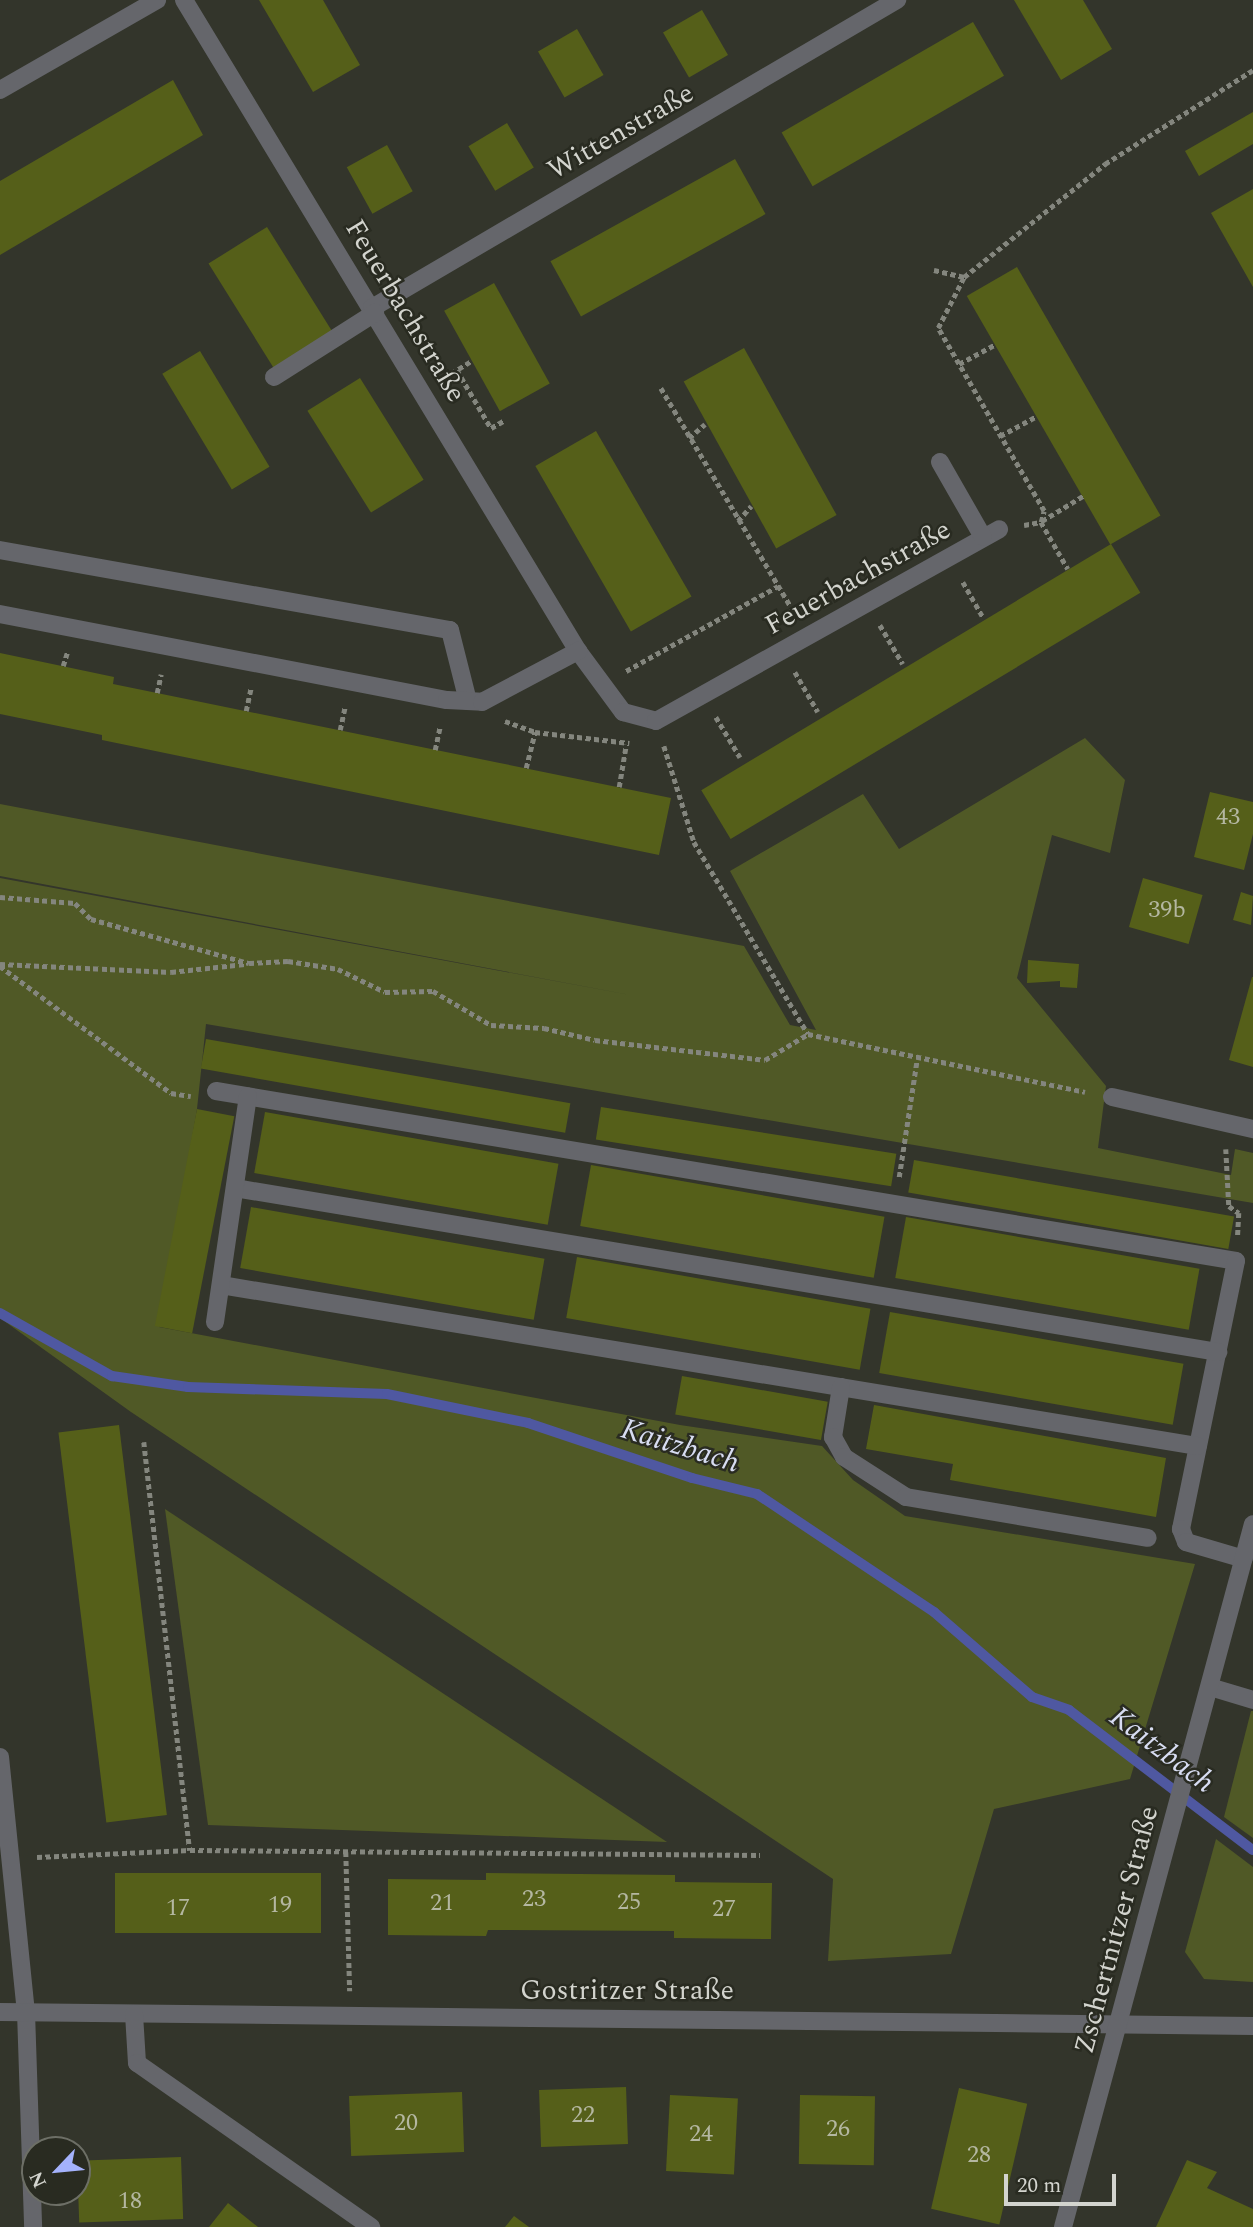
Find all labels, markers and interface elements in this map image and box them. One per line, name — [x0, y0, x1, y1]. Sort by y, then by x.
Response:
street label: Wittenstraße — [542, 77, 700, 187]
street label: Feuerbachstraße — [337, 214, 473, 408]
street label: Feuerbachstraße — [759, 513, 957, 643]
house number: 43 — [1216, 804, 1240, 832]
house number: 39b — [1148, 897, 1186, 925]
water label: Kaitzbach — [616, 1411, 744, 1481]
water label: Kaitzbach — [1102, 1699, 1222, 1801]
street label: Zschertnitzer Straße — [1068, 1802, 1166, 2058]
house number: 23 — [522, 1886, 546, 1914]
house number: 25 — [617, 1889, 641, 1917]
house number: 21 — [430, 1890, 454, 1918]
house number: 19 — [268, 1892, 292, 1920]
house number: 17 — [166, 1895, 190, 1923]
house number: 27 — [712, 1896, 736, 1924]
street label: Gostritzer Straße — [520, 1974, 734, 2008]
house number: 22 — [571, 2102, 595, 2130]
house number: 20 — [394, 2110, 418, 2138]
house number: 26 — [826, 2116, 850, 2144]
house number: 24 — [689, 2121, 713, 2149]
north arrow — [21, 2136, 91, 2206]
house number: 28 — [967, 2142, 991, 2170]
scale bar — [1008, 2160, 1120, 2204]
text: N — [22, 2166, 55, 2193]
text: 20 m — [1017, 2170, 1061, 2202]
house number: 18 — [118, 2188, 142, 2216]

